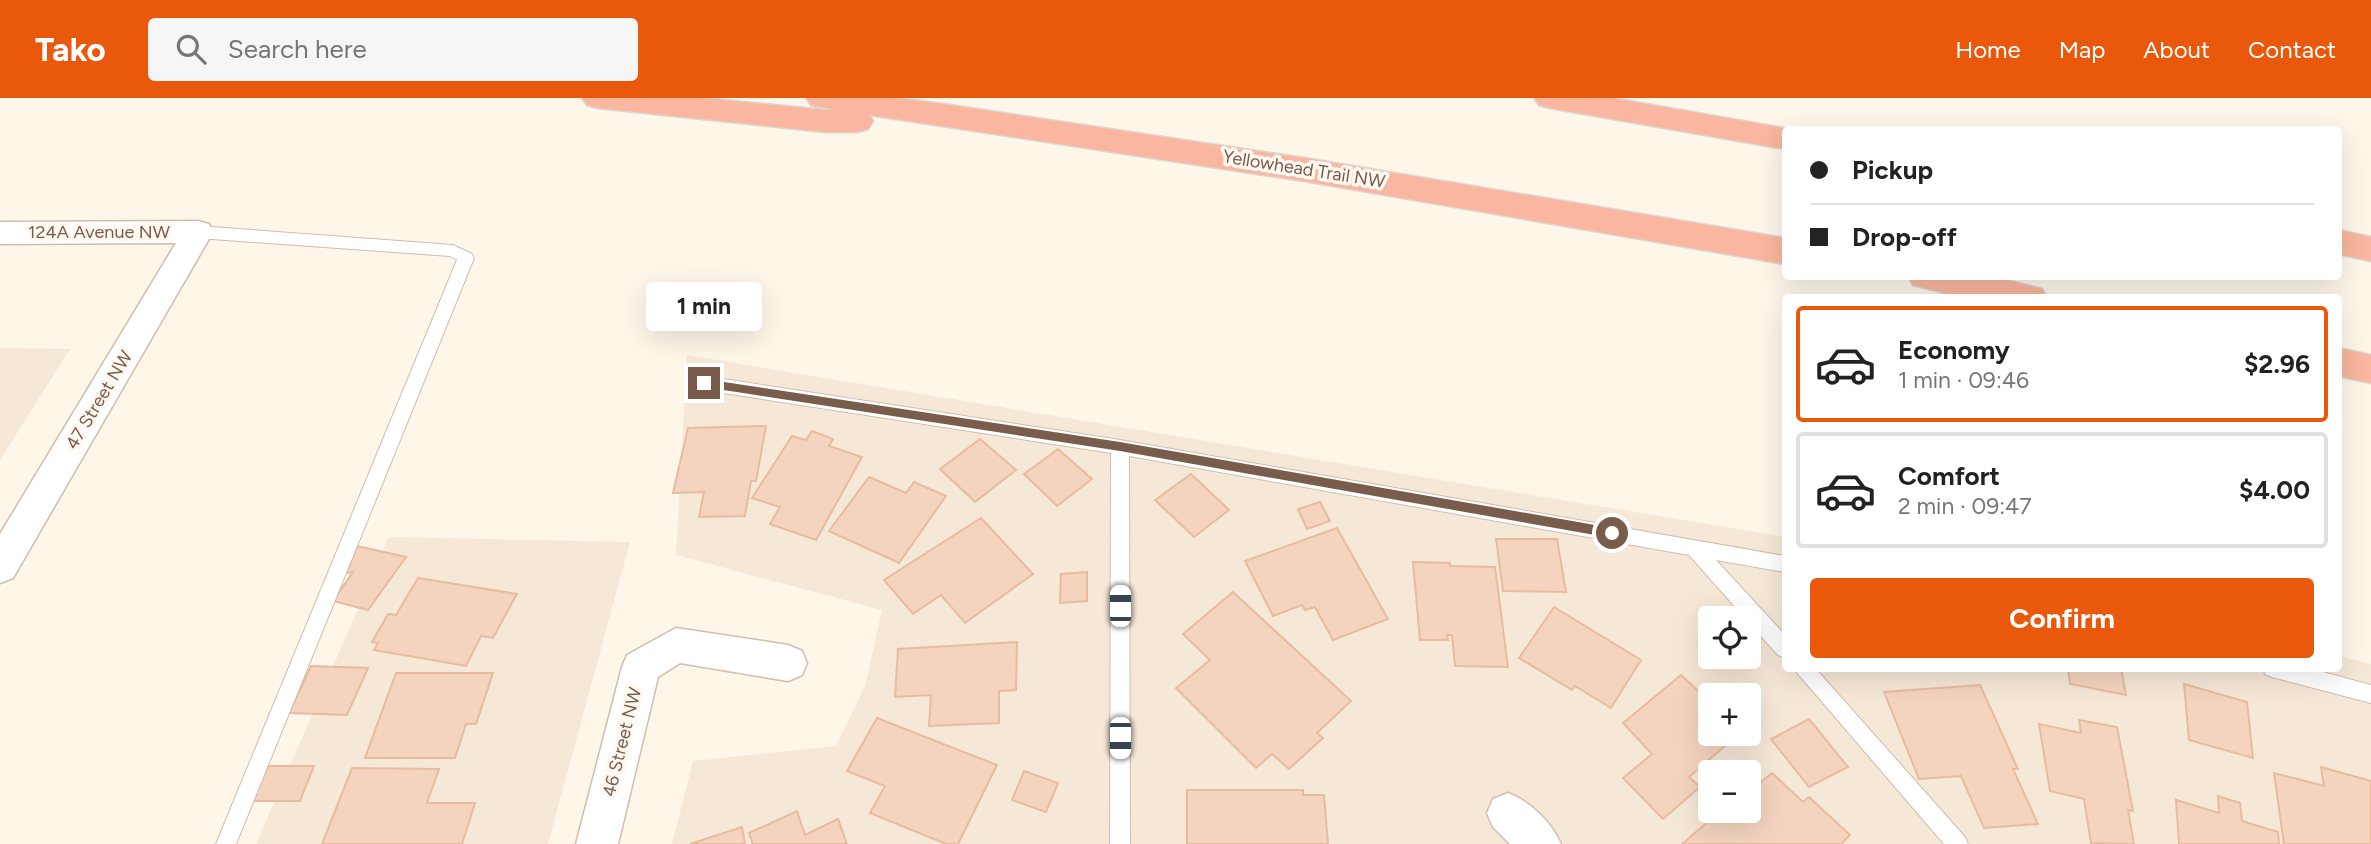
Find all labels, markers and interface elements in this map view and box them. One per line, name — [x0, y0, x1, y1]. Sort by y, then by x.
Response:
search box — [148, 18, 638, 81]
text: Tako — [35, 30, 106, 69]
icon: search — [172, 30, 210, 68]
text: Search here — [228, 33, 367, 65]
text: Home — [1955, 35, 2021, 64]
text: Map — [2059, 35, 2105, 64]
text: About — [2143, 35, 2210, 64]
text: Contact — [2248, 35, 2336, 64]
street label: Yellowhead Trail NW — [1221, 145, 1387, 193]
text: Pickup — [1852, 154, 1933, 186]
street label: 124A Avenue NW — [28, 221, 171, 243]
text: Drop-off — [1852, 221, 1957, 253]
callout: 1 min — [646, 282, 762, 330]
text: 1 min — [677, 292, 731, 320]
icon: car — [1814, 333, 1877, 396]
text: Economy — [1898, 334, 2010, 366]
street label: 47 Street NW — [61, 346, 137, 453]
text: $2.96 — [2244, 348, 2310, 380]
text: 1 min · 09:46 — [1898, 366, 2029, 394]
route end — [688, 367, 720, 399]
icon: car — [1814, 459, 1877, 522]
text: Comfort — [1898, 460, 2000, 492]
text: $4.00 — [2239, 474, 2310, 506]
text: 2 min · 09:47 — [1898, 492, 2032, 520]
route start — [1596, 517, 1628, 549]
button: Confirm — [1810, 578, 2314, 658]
car — [1110, 585, 1131, 627]
map controls — [1698, 606, 1761, 823]
button: locate — [1698, 606, 1761, 669]
button: + — [1698, 683, 1761, 746]
street label: 46 Street NW — [598, 684, 646, 799]
car — [1110, 717, 1131, 759]
button: − — [1698, 760, 1761, 823]

